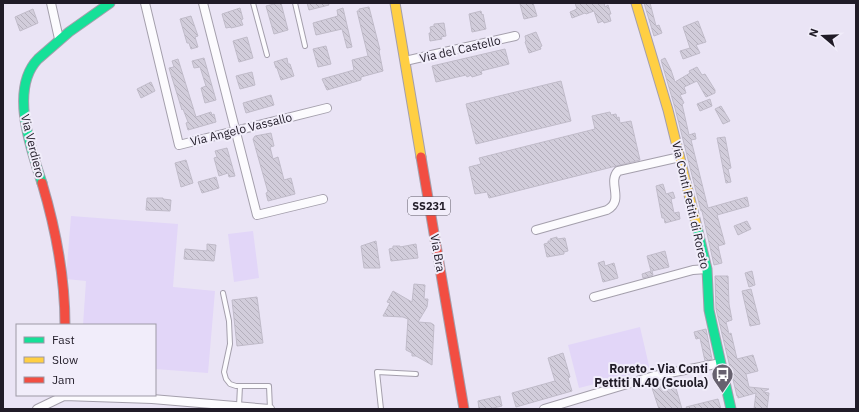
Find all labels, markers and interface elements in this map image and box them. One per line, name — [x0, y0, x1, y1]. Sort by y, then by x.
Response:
north arrow — [803, 16, 843, 56]
text: N — [806, 27, 821, 39]
street label: Via del Castello — [418, 32, 502, 66]
street label: Via Angelo Vassallo — [189, 109, 294, 149]
street label: Via Verdiero — [18, 113, 48, 180]
street label: Via Conti Petiti di Roreto — [669, 140, 713, 270]
road number: SS231 — [408, 197, 450, 215]
street label: Via Bra — [427, 233, 449, 274]
legend — [16, 324, 156, 396]
text: Fast — [52, 332, 75, 347]
text: Slow — [52, 352, 78, 367]
place label: Roreto - Via Conti Pettiti N.40 (Scuola) — [594, 361, 708, 390]
bus stop icon: Roreto - Via Conti Pettiti N.40 (Scuola) — [710, 362, 736, 395]
text: Jam — [52, 372, 75, 387]

